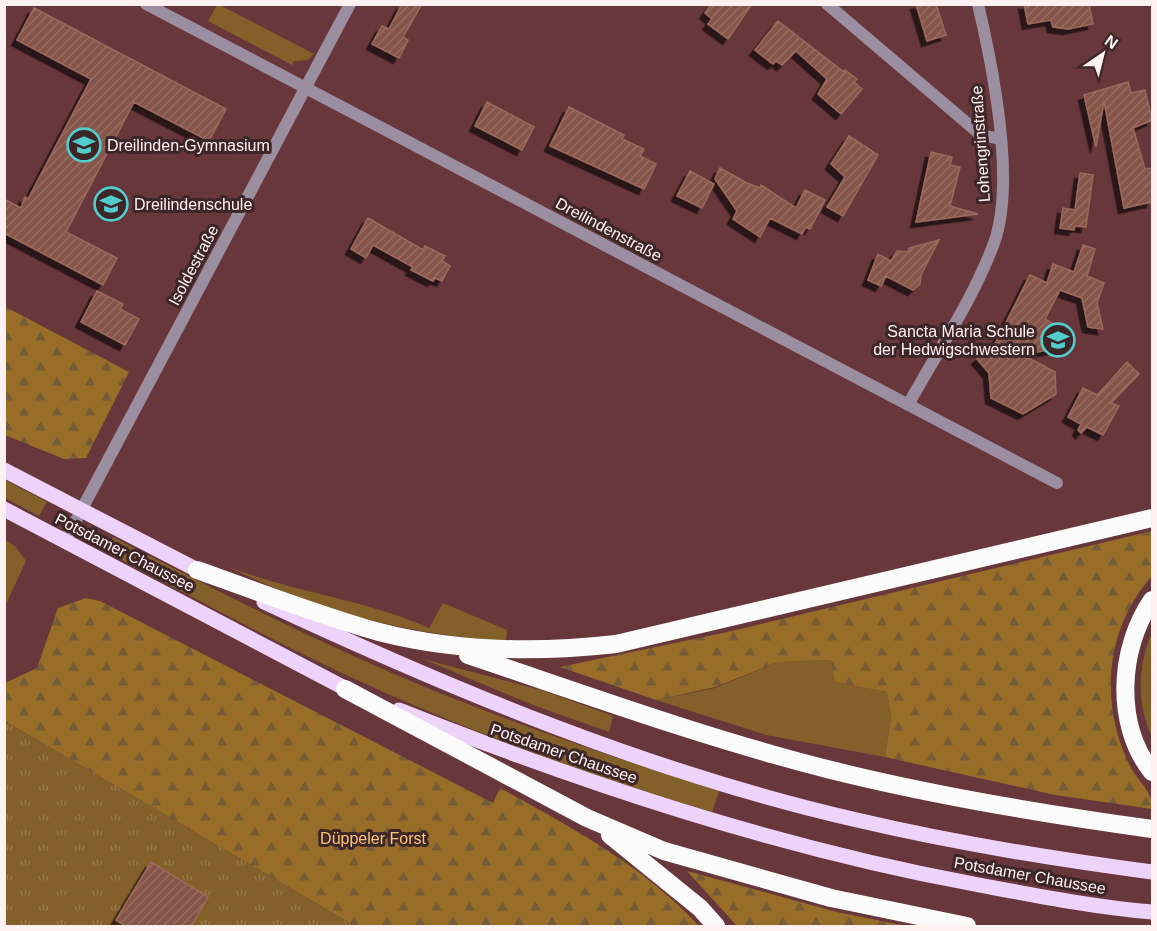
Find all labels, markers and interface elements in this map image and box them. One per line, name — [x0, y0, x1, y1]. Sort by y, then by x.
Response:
north arrow — [1073, 24, 1133, 84]
text: N — [1102, 32, 1121, 52]
street label: Lohengrinstraße — [968, 85, 993, 203]
school or university icon: Dreilinden-Gymnasium — [66, 127, 102, 163]
place label: Dreilinden-Gymnasium — [107, 137, 270, 154]
school or university icon: Dreilindenschule — [93, 186, 129, 222]
street label: Dreilindenstraße — [553, 194, 665, 265]
place label: Dreilindenschule — [134, 196, 252, 213]
street label: Isoldestraße — [165, 222, 222, 308]
school or university icon: Sancta Maria Schule der Hedwigschwestern — [1040, 322, 1076, 358]
place label: Sancta Maria Schule der Hedwigschwestern — [873, 323, 1035, 358]
street label: Potsdamer Chaussee — [52, 510, 197, 595]
street label: Potsdamer Chaussee — [488, 720, 639, 787]
park label: Düppeler Forst — [320, 830, 426, 847]
street label: Potsdamer Chaussee — [953, 854, 1107, 897]

